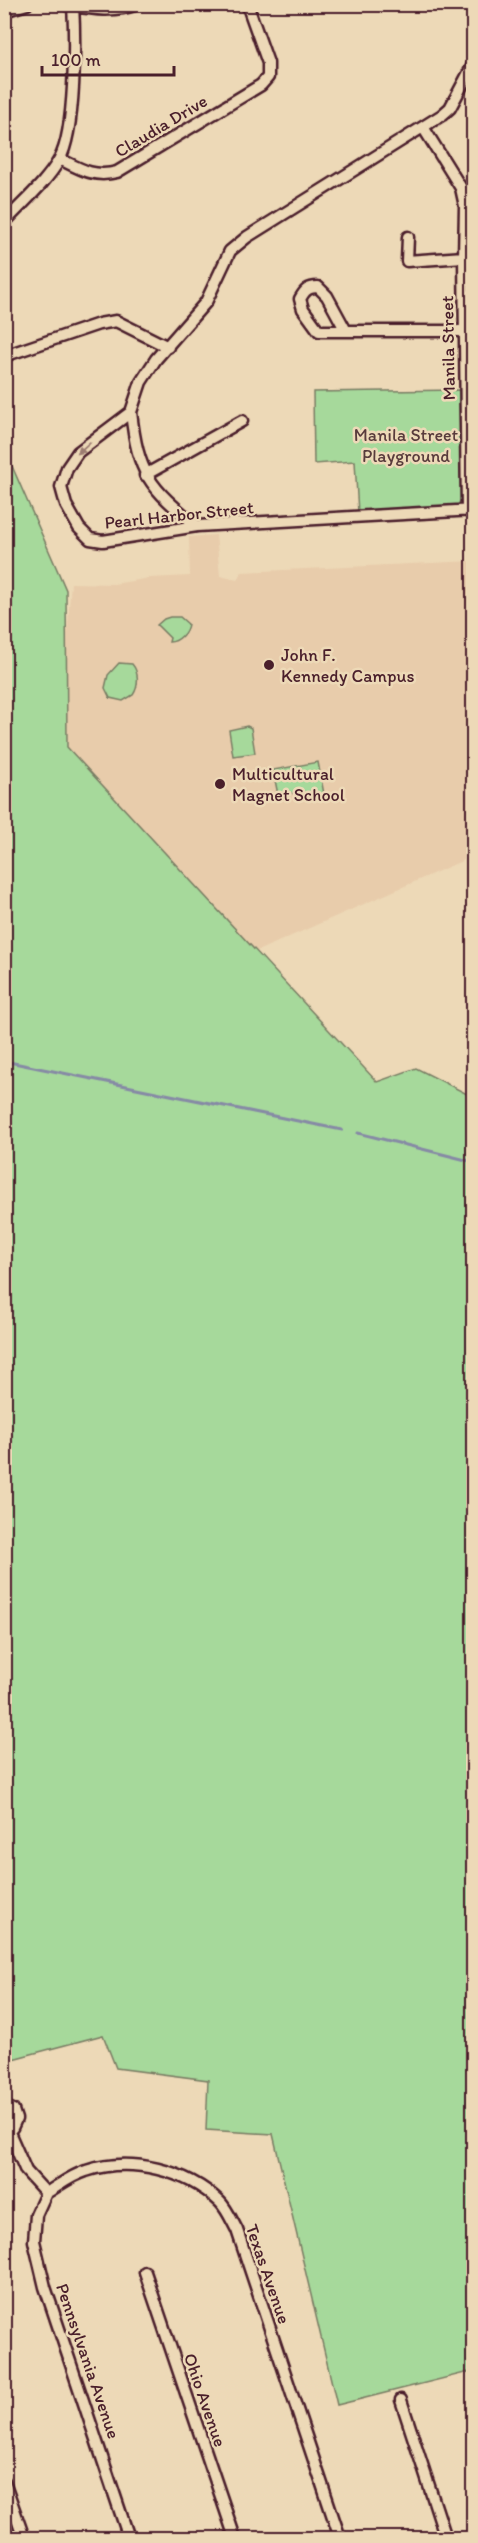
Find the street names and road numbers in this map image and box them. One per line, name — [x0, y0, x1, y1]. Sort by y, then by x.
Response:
street label: Claudia Drive — [111, 90, 211, 162]
street label: Manila Street — [436, 295, 460, 401]
street label: Pearl Harbor Street — [103, 496, 255, 534]
street label: Texas Avenue — [241, 2221, 295, 2327]
street label: Pennsylvania Avenue — [51, 2280, 125, 2442]
street label: Ohio Avenue — [179, 2350, 231, 2450]

